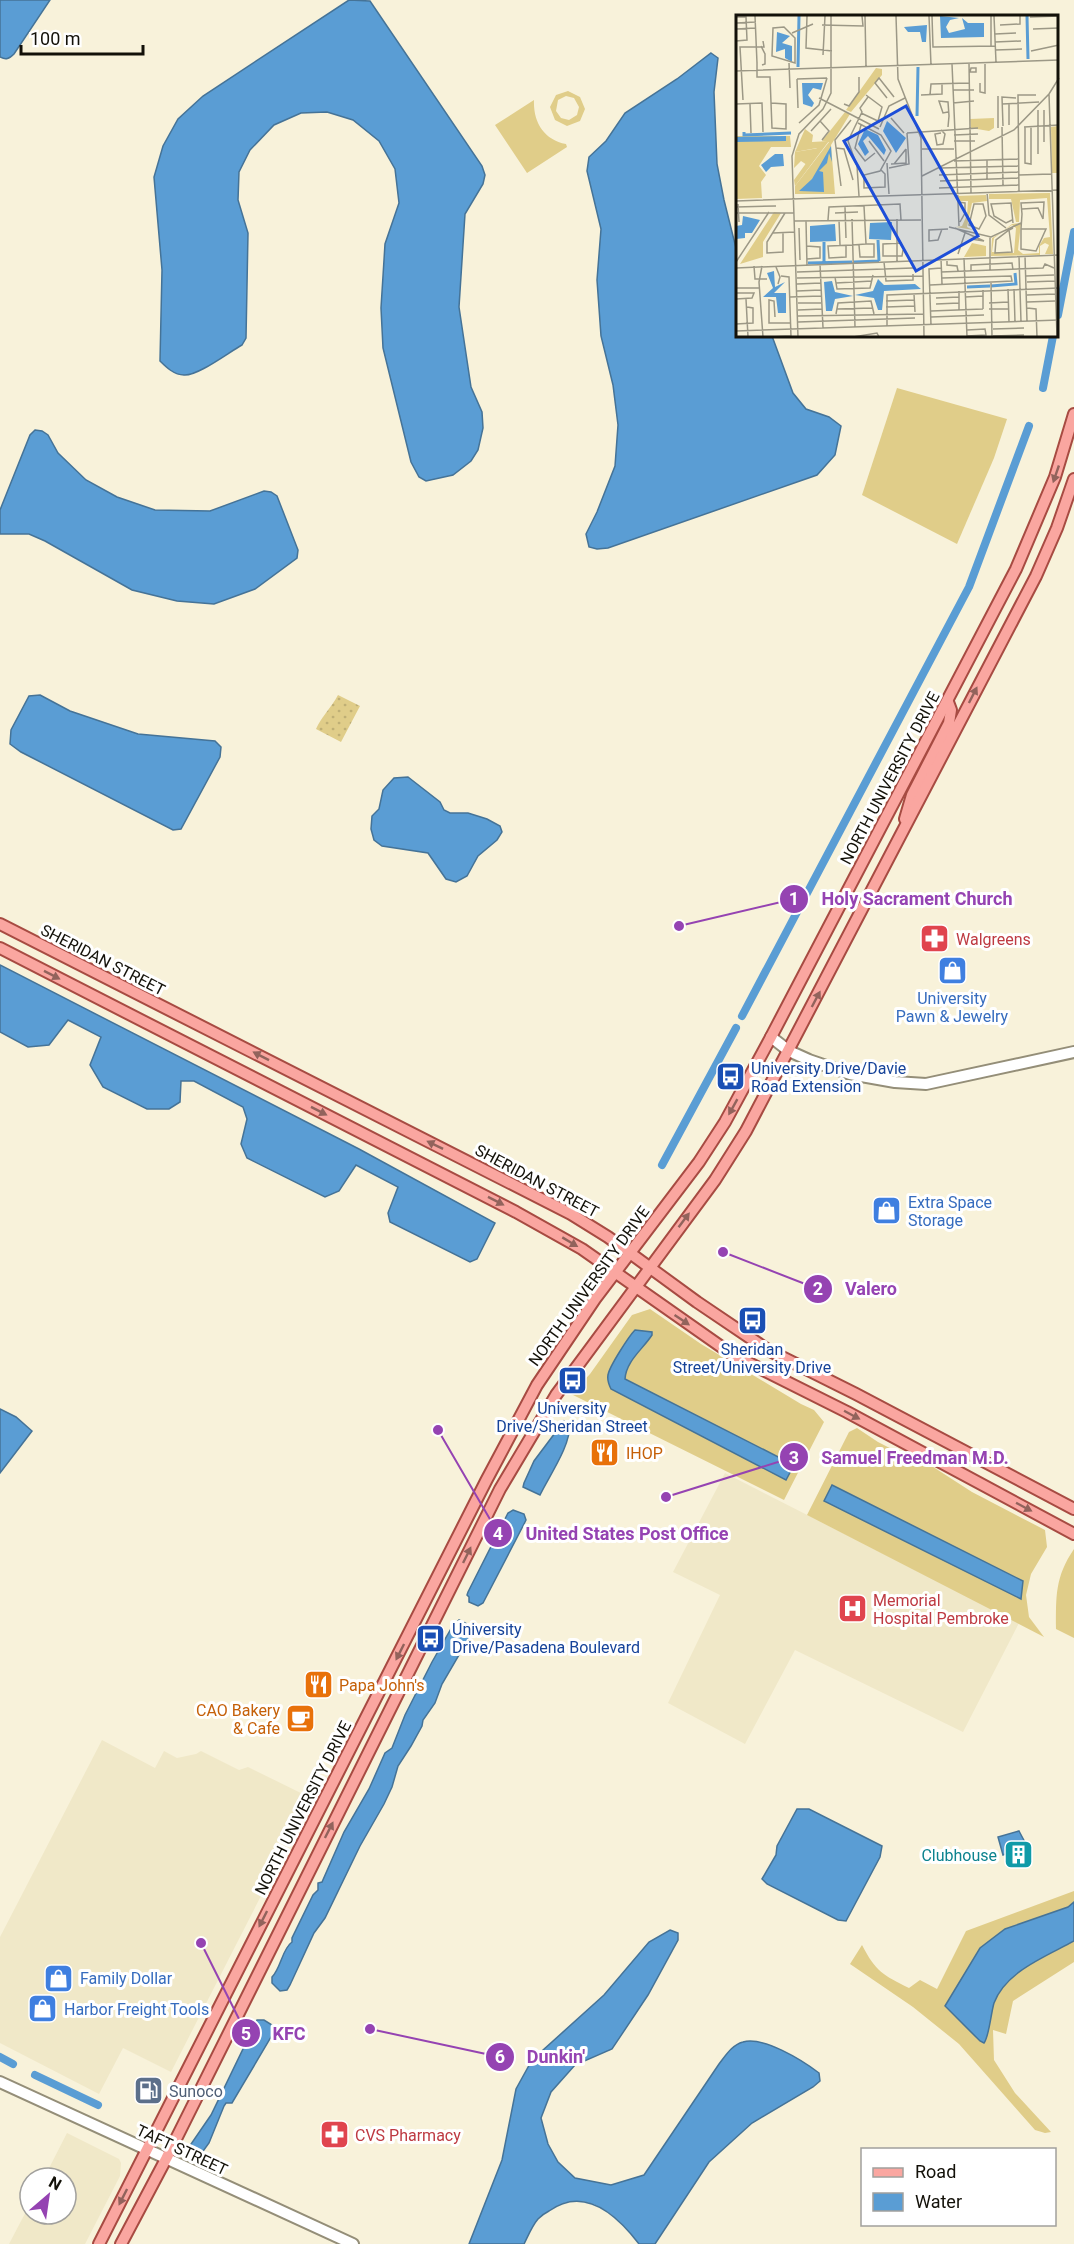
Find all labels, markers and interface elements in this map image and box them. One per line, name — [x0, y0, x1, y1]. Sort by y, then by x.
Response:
inset map — [736, 15, 1059, 338]
scale bar — [21, 18, 142, 56]
text: 100 m — [30, 28, 81, 49]
one-way arrow — [1050, 465, 1060, 483]
one-way arrow — [969, 687, 978, 704]
street label: NORTH UNIVERSITY DRIVE — [836, 688, 944, 868]
callout: Holy Sacrament Church — [779, 881, 1024, 917]
text: 1 — [789, 888, 799, 909]
text: Holy Sacrament Church — [822, 888, 1012, 909]
street label: SHERIDAN STREET — [38, 920, 169, 1000]
pharmacy icon: Walgreens — [919, 923, 951, 955]
place label: Walgreens — [956, 930, 1031, 949]
shop icon: University Pawn & Jewelry — [936, 954, 968, 986]
one-way arrow — [44, 970, 61, 980]
place label: University Pawn & Jewelry — [896, 989, 1009, 1026]
one-way arrow — [811, 990, 821, 1007]
one-way arrow — [252, 1052, 269, 1061]
place label: University Drive/Davie Road Extension — [751, 1059, 906, 1096]
bus stop icon: University Drive/Davie Road Extension — [714, 1061, 746, 1093]
one-way arrow — [728, 1099, 738, 1116]
one-way arrow — [311, 1107, 328, 1116]
one-way arrow — [426, 1140, 443, 1149]
street label: SHERIDAN STREET — [472, 1140, 602, 1222]
place label: Extra Space Storage — [908, 1193, 992, 1230]
shop icon: Extra Space Storage — [871, 1195, 903, 1227]
one-way arrow — [487, 1197, 504, 1206]
street label: NORTH UNIVERSITY DRIVE — [525, 1202, 653, 1370]
one-way arrow — [678, 1213, 690, 1228]
one-way arrow — [562, 1237, 579, 1247]
callout: Valero — [803, 1271, 908, 1307]
text: 2 — [813, 1278, 823, 1299]
text: Valero — [845, 1278, 897, 1299]
bus stop icon: Sheridan Street/University Drive — [736, 1305, 768, 1337]
one-way arrow — [674, 1314, 690, 1326]
place label: Sheridan Street/University Drive — [673, 1340, 831, 1377]
bus stop icon: University Drive/Sheridan Street — [556, 1364, 588, 1396]
place label: University Drive/Sheridan Street — [496, 1399, 648, 1436]
one-way arrow — [844, 1410, 861, 1420]
restaurant icon: IHOP — [589, 1437, 621, 1469]
callout: Samuel Freedman M.D. — [779, 1439, 1020, 1475]
place label: IHOP — [626, 1444, 663, 1463]
text: 3 — [789, 1447, 799, 1468]
text: Samuel Freedman M.D. — [821, 1447, 1009, 1468]
one-way arrow — [1016, 1502, 1033, 1512]
callout: United States Post Office — [483, 1515, 740, 1551]
text: 4 — [493, 1523, 503, 1544]
text: United States Post Office — [525, 1523, 729, 1544]
one-way arrow — [462, 1546, 472, 1564]
place label: Memorial Hospital Pembroke — [873, 1591, 1009, 1628]
hospital icon: Memorial Hospital Pembroke — [836, 1593, 868, 1625]
place label: University Drive/Pasadena Boulevard — [452, 1620, 640, 1657]
bus stop icon: University Drive/Pasadena Boulevard — [415, 1622, 447, 1654]
one-way arrow — [395, 1643, 405, 1661]
restaurant icon: Papa John's — [302, 1669, 334, 1701]
place label: Papa John's — [339, 1676, 425, 1695]
place label: CAO Bakery & Cafe — [196, 1701, 280, 1738]
cafe icon: CAO Bakery & Cafe — [285, 1703, 317, 1735]
street label: NORTH UNIVERSITY DRIVE — [251, 1718, 355, 1898]
one-way arrow — [324, 1821, 334, 1838]
building icon: Clubhouse — [1002, 1839, 1034, 1871]
place label: Clubhouse — [921, 1846, 997, 1865]
one-way arrow — [258, 1911, 268, 1928]
shop icon: Family Dollar — [43, 1962, 75, 1994]
place label: Family Dollar — [80, 1969, 173, 1988]
shop icon: Harbor Freight Tools — [27, 1993, 59, 2025]
place label: Harbor Freight Tools — [64, 2000, 209, 2019]
callout: KFC — [231, 2015, 318, 2051]
text: 5 — [241, 2023, 251, 2044]
text: KFC — [272, 2023, 306, 2044]
callout: Dunkin' — [485, 2039, 597, 2075]
text: 6 — [495, 2046, 505, 2067]
text: Dunkin' — [527, 2046, 585, 2067]
fuel station icon: Sunoco — [132, 2075, 164, 2107]
place label: Sunoco — [169, 2082, 223, 2101]
pharmacy icon: CVS Pharmacy — [318, 2119, 350, 2151]
street label: TAFT STREET — [133, 2121, 231, 2180]
place label: CVS Pharmacy — [355, 2126, 461, 2145]
legend — [861, 2148, 1056, 2226]
text: Road — [915, 2161, 956, 2182]
north arrow — [18, 2166, 78, 2226]
text: N — [45, 2172, 65, 2194]
one-way arrow — [118, 2188, 127, 2205]
text: Water — [915, 2191, 962, 2212]

